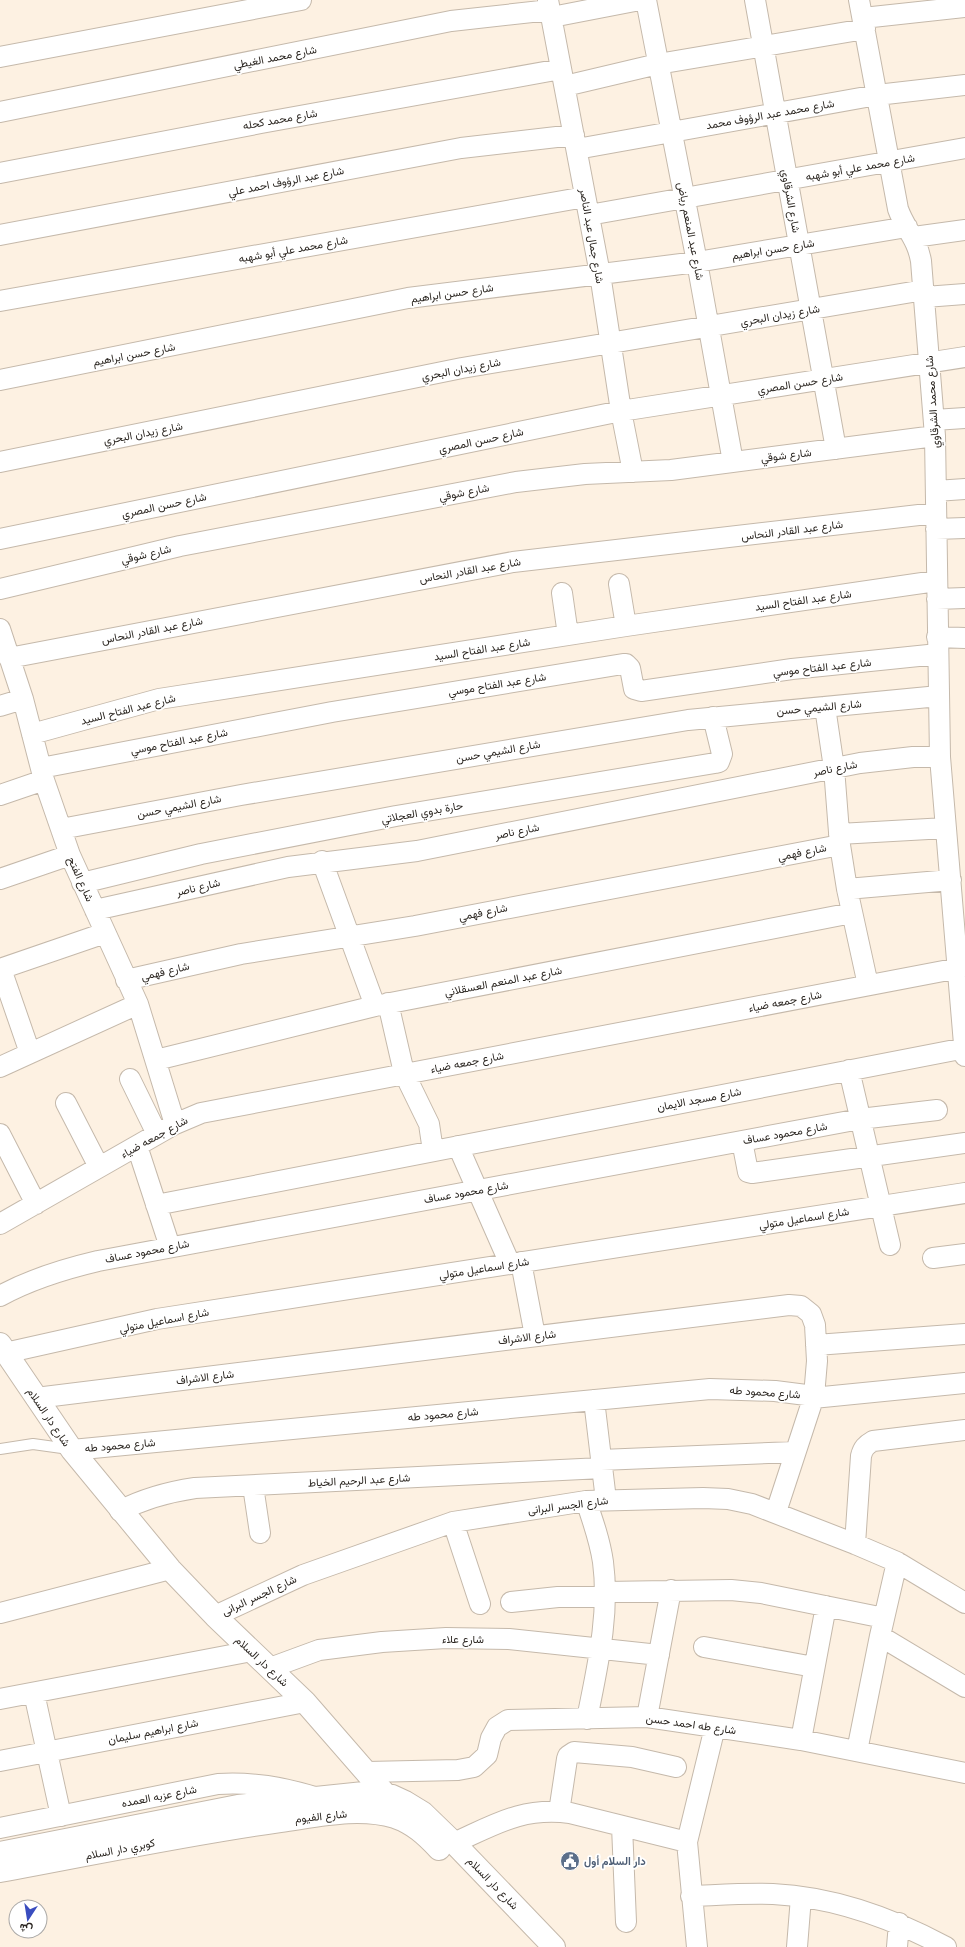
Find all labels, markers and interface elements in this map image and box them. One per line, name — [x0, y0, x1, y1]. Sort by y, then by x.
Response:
street label: شارع محمد الغيطي — [232, 42, 319, 75]
street label: شارع محمد عبد الرؤوف محمد — [705, 96, 836, 133]
street label: شارع محمد كحله — [242, 106, 319, 133]
street label: شارع محمد علي أبو شهبه — [804, 150, 917, 186]
street label: شارع عبد الرؤوف احمد علي — [227, 163, 346, 202]
street label: شارع الشرقاوي — [776, 168, 804, 235]
street label: شارع عبد المنعم رياض — [674, 181, 707, 282]
street label: شارع جمال عبد الناصر — [576, 186, 607, 285]
street label: شارع محمد علي أبو شهبه — [237, 232, 350, 268]
street label: شارع حسن ابراهيم — [731, 236, 816, 263]
street label: شارع حسن ابراهيم — [410, 280, 495, 307]
street label: شارع زيدان البحري — [739, 301, 822, 332]
street label: شارع حسن ابراهيم — [92, 339, 177, 370]
street label: شارع زيدان البحري — [420, 354, 503, 386]
street label: شارع محمد الشرقاوي — [922, 355, 945, 449]
street label: شارع حسن المصري — [756, 369, 845, 400]
street label: شارع زيدان البحري — [102, 418, 185, 450]
street label: شارع حسن المصري — [437, 424, 526, 459]
street label: شارع شوقي — [760, 445, 813, 468]
street label: شارع شوقي — [438, 480, 491, 507]
street label: شارع حسن المصري — [120, 489, 209, 524]
street label: شارع عبد القادر النحاس — [740, 517, 844, 544]
street label: شارع شوقي — [120, 541, 173, 569]
street label: شارع عبد القادر النحاس — [418, 554, 522, 587]
street label: شارع عبد الفتاح السيد — [754, 586, 853, 615]
street label: شارع عبد القادر النحاس — [100, 613, 204, 648]
street label: شارع عبد الفتاح السيد — [433, 634, 532, 665]
street label: شارع عبد الفتاح موسي — [772, 655, 873, 682]
street label: شارع عبد الفتاح موسي — [447, 669, 548, 702]
street label: شارع عبد الفتاح السيد — [79, 690, 177, 729]
street label: شارع الشيمي حسن — [776, 696, 863, 721]
street label: شارع عبد الفتاح موسي — [129, 725, 230, 760]
street label: شارع الشيمي حسن — [455, 737, 542, 768]
street label: شارع ناصر — [811, 757, 859, 780]
street label: شارع الشيمي حسن — [136, 791, 223, 824]
street label: حارة بدوي العجلاتي — [380, 798, 465, 829]
street label: شارع ناصر — [493, 820, 541, 843]
street label: شارع فهمي — [776, 840, 828, 867]
street label: شارع الفتح — [64, 854, 97, 904]
street label: شارع ناصر — [174, 875, 222, 900]
street label: شارع فهمي — [457, 900, 509, 927]
street label: شارع فهمي — [139, 959, 192, 986]
street label: شارع عبد المنعم العسقلاني — [443, 963, 564, 1002]
street label: شارع جمعه ضياء — [747, 987, 823, 1016]
street label: شارع جمعه ضياء — [429, 1048, 505, 1077]
street label: شارع مسجد الايمان — [656, 1084, 743, 1115]
street label: شارع جمعه ضياء — [118, 1113, 191, 1162]
street label: شارع محمود عساف — [742, 1119, 829, 1148]
street label: شارع محمود عساف — [423, 1178, 510, 1207]
street label: شارع اسماعيل متولي — [758, 1204, 851, 1235]
street label: شارع محمود عساف — [104, 1236, 191, 1267]
street label: شارع اسماعيل متولي — [438, 1254, 531, 1285]
street label: شارع اسماعيل متولي — [118, 1304, 211, 1339]
street label: شارع الاشراف — [497, 1326, 557, 1348]
street label: شارع الاشراف — [175, 1366, 235, 1388]
street label: شارع محمود طه — [729, 1383, 801, 1402]
street label: شارع دار السلام — [23, 1385, 74, 1450]
street label: شارع محمود طه — [407, 1404, 479, 1425]
street label: شارع محمود طه — [84, 1435, 156, 1456]
street label: شارع عبد الرحيم الخياط — [307, 1470, 411, 1491]
street label: شارع الجسر البرانى — [527, 1493, 609, 1518]
street label: شارع الجسر البرانى — [219, 1571, 299, 1619]
street label: شارع علاء — [442, 1632, 484, 1647]
street label: شارع دار السلام — [232, 1633, 292, 1690]
street label: شارع طه احمد حسن — [645, 1711, 737, 1738]
street label: شارع ابراهيم سليمان — [107, 1715, 200, 1748]
street label: شارع عزبه العمده — [120, 1782, 198, 1811]
street label: شارع الفيوم — [294, 1806, 348, 1827]
street label: كوبري دار السلام — [84, 1835, 157, 1866]
public building icon: دار السلام أول — [559, 1850, 581, 1872]
street label: شارع دار السلام — [464, 1854, 522, 1913]
place label: دار السلام أول — [584, 1854, 646, 1869]
north arrow — [8, 1899, 48, 1939]
text: ش — [18, 1921, 34, 1937]

